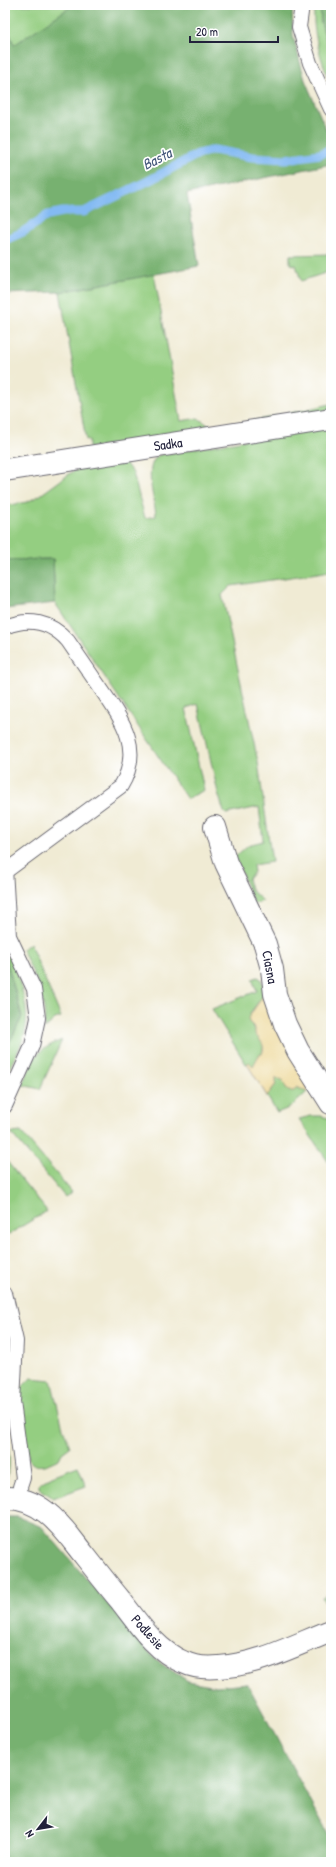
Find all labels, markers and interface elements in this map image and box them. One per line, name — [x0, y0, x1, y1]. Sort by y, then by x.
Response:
scale bar — [190, 18, 278, 44]
text: 20 m — [196, 23, 218, 40]
water label: Basta — [139, 141, 177, 175]
street label: Sadka — [152, 432, 184, 455]
street label: Ciasna — [258, 949, 283, 986]
street label: Podlesie — [128, 1610, 170, 1654]
north arrow — [18, 1809, 58, 1849]
text: N — [22, 1828, 37, 1840]

